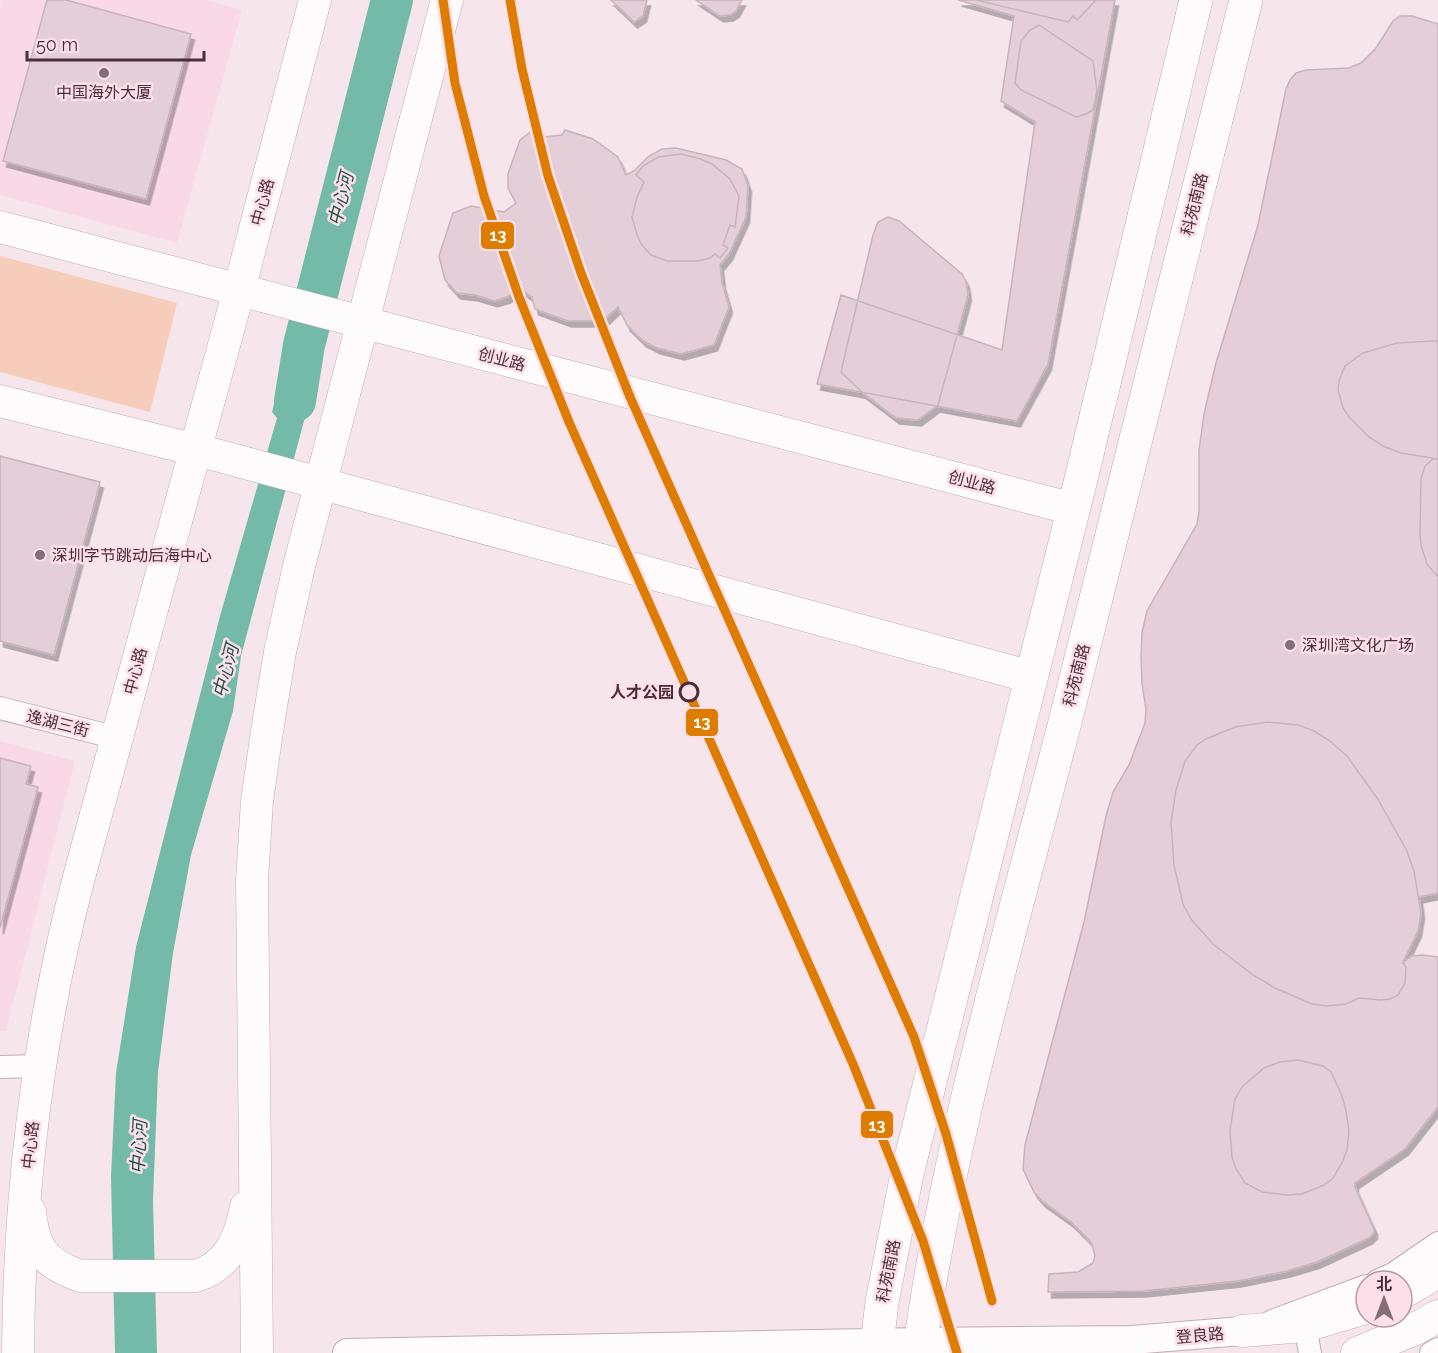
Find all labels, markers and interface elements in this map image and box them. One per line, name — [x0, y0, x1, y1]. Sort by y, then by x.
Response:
scale bar — [27, 24, 204, 62]
text: 50 m — [36, 34, 78, 55]
marker: 中国海外大厦 — [97, 66, 111, 80]
place label: 中国海外大厦 — [56, 83, 152, 102]
water label: 中心河 — [324, 167, 358, 228]
street label: 科苑南路 — [1178, 171, 1211, 237]
street label: 中心路 — [247, 176, 278, 228]
line badge: 13 — [480, 221, 515, 250]
text: 13 — [490, 226, 506, 245]
street label: 创业路 — [476, 344, 528, 375]
street label: 创业路 — [946, 467, 998, 498]
place label: 深圳字节跳动后海中心 — [52, 546, 212, 565]
marker: 深圳字节跳动后海中心 — [33, 548, 47, 562]
place label: 深圳湾文化广场 — [1302, 636, 1414, 655]
marker: 深圳湾文化广场 — [1283, 638, 1297, 652]
water label: 中心河 — [208, 639, 243, 700]
street label: 科苑南路 — [1060, 642, 1093, 708]
street label: 中心路 — [120, 645, 151, 697]
marker: 人才公园 — [679, 682, 699, 702]
place label: 人才公园 — [610, 683, 674, 702]
street label: 逸湖三街 — [25, 707, 91, 740]
line badge: 13 — [685, 708, 719, 737]
text: 13 — [694, 713, 710, 732]
line badge: 13 — [860, 1110, 894, 1139]
water label: 中心河 — [127, 1116, 151, 1174]
text: 13 — [869, 1116, 885, 1135]
street label: 中心路 — [19, 1120, 42, 1170]
street label: 科苑南路 — [873, 1238, 904, 1304]
north arrow — [1354, 1269, 1414, 1329]
text: 北 — [1376, 1275, 1392, 1294]
street label: 登良路 — [1175, 1324, 1225, 1347]

